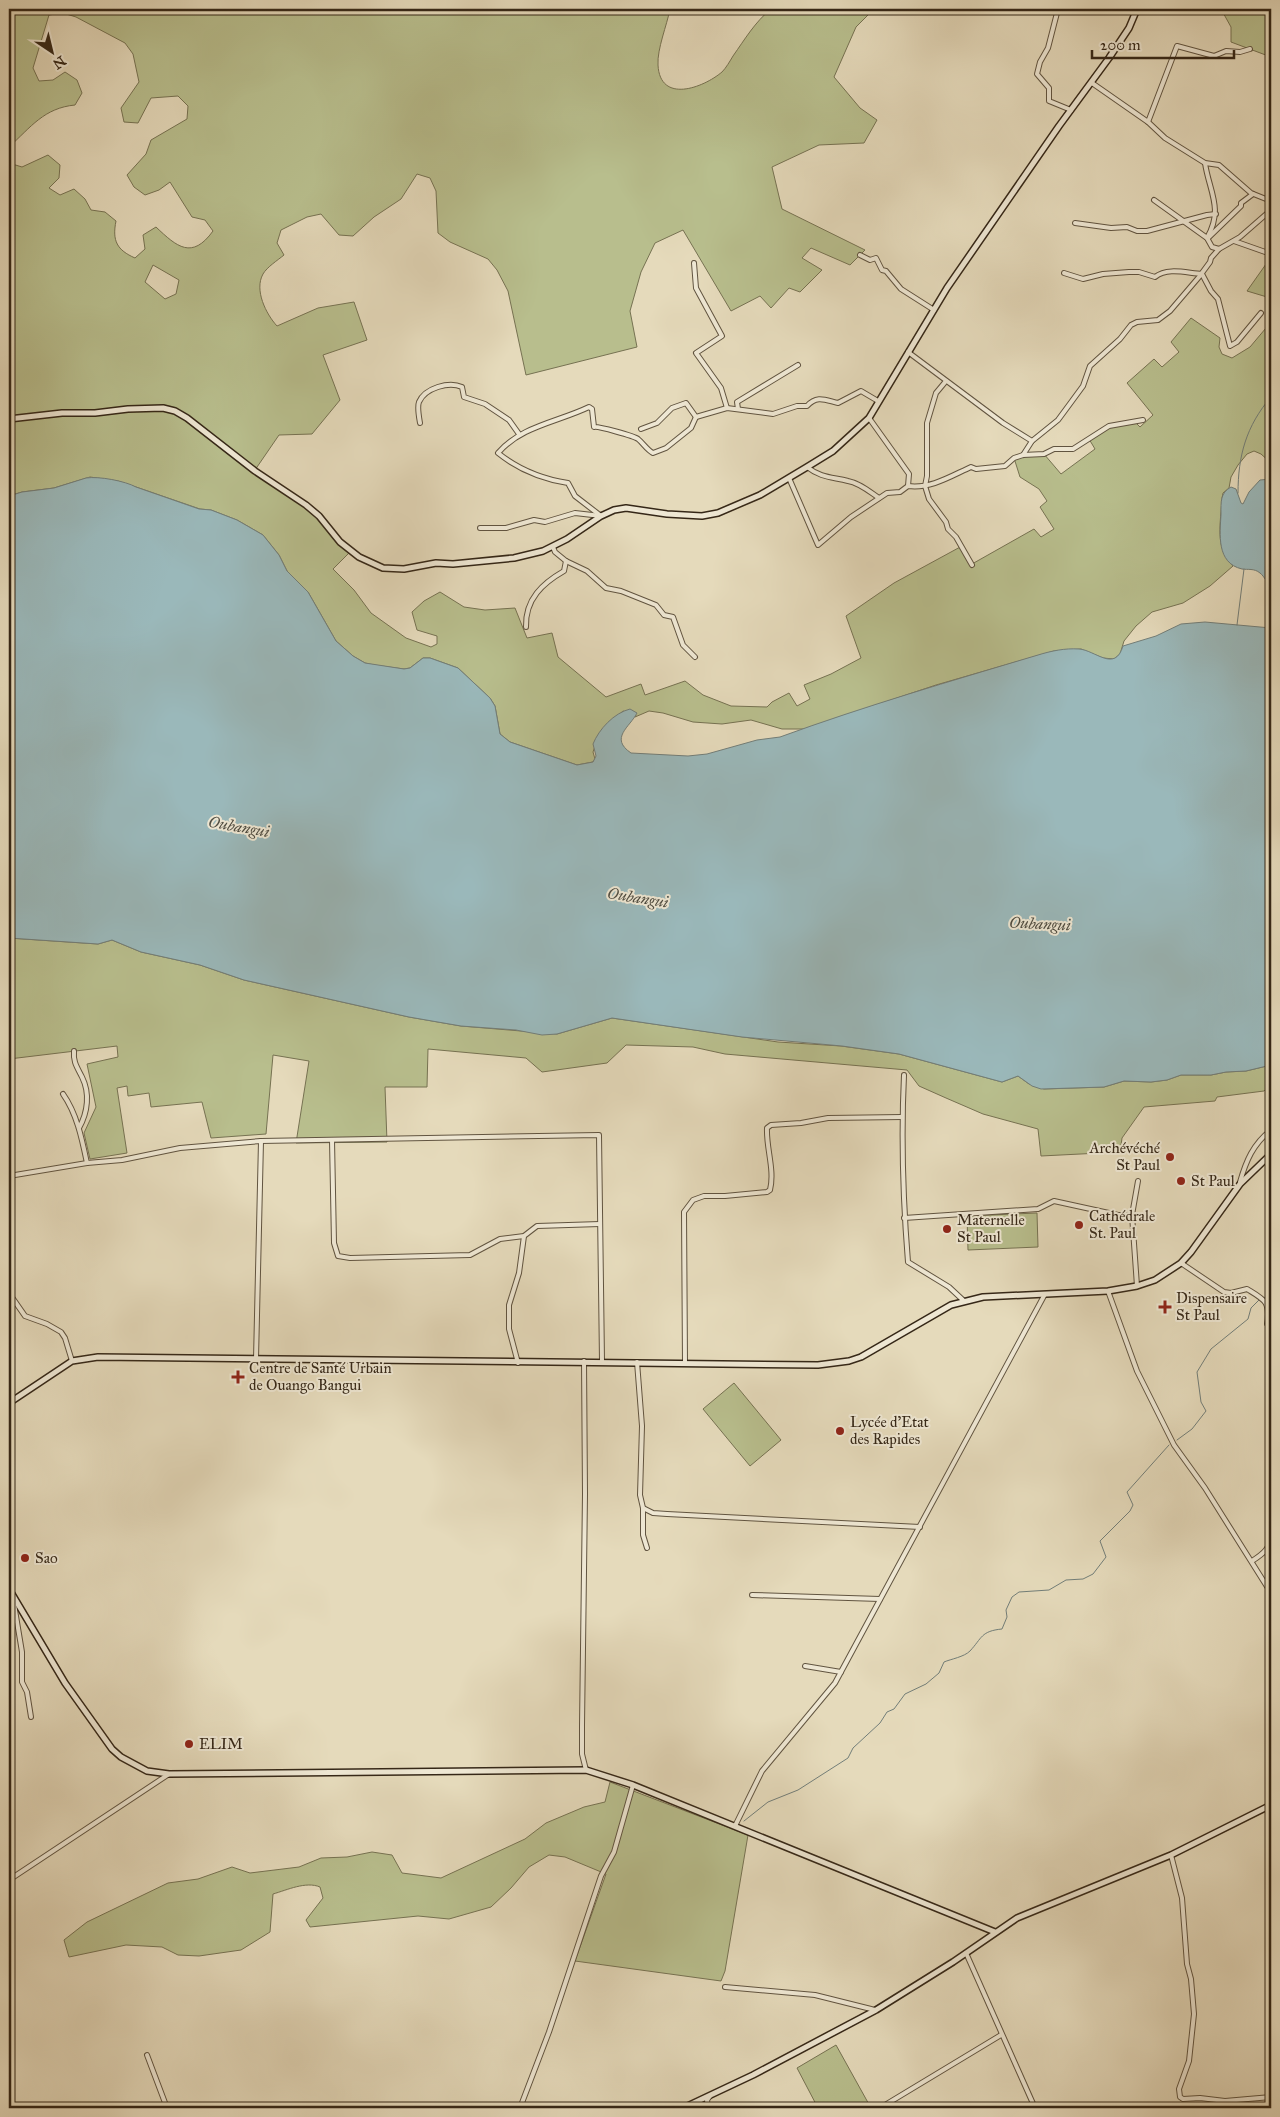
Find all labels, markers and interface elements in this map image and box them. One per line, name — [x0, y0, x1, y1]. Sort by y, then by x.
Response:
north arrow — [28, 28, 78, 78]
scale bar — [1092, 28, 1235, 60]
text: 200 m — [1100, 36, 1141, 54]
text: N — [49, 52, 69, 73]
water label: Oubangui — [207, 812, 271, 841]
water label: Oubangui — [606, 883, 670, 912]
water label: Oubangui — [1009, 912, 1071, 935]
place label: Archévéché St Paul — [1088, 1139, 1161, 1174]
marker: Archévéché St Paul — [1164, 1151, 1176, 1163]
place label: St Paul — [1191, 1172, 1236, 1190]
marker: St Paul — [1175, 1175, 1187, 1187]
place label: Cathédrale St. Paul — [1089, 1207, 1155, 1242]
place label: Maternelle St Paul — [957, 1211, 1025, 1246]
marker: Cathédrale St. Paul — [1073, 1219, 1085, 1231]
marker: Maternelle St Paul — [941, 1223, 953, 1235]
place label: Dispensaire St Paul — [1176, 1289, 1247, 1324]
marker: Dispensaire St Paul — [1158, 1300, 1172, 1314]
place label: Centre de Santé Urbain de Ouango Bangui — [249, 1359, 392, 1394]
marker: Centre de Santé Urbain de Ouango Bangui — [231, 1370, 245, 1384]
place label: Lycée d'Etat des Rapides — [850, 1413, 930, 1448]
marker: Lycée d'Etat des Rapides — [834, 1425, 846, 1437]
place label: Sao — [35, 1549, 58, 1567]
marker: Sao — [19, 1552, 31, 1564]
place label: ELIM — [199, 1735, 243, 1753]
marker: ELIM — [183, 1738, 195, 1750]

